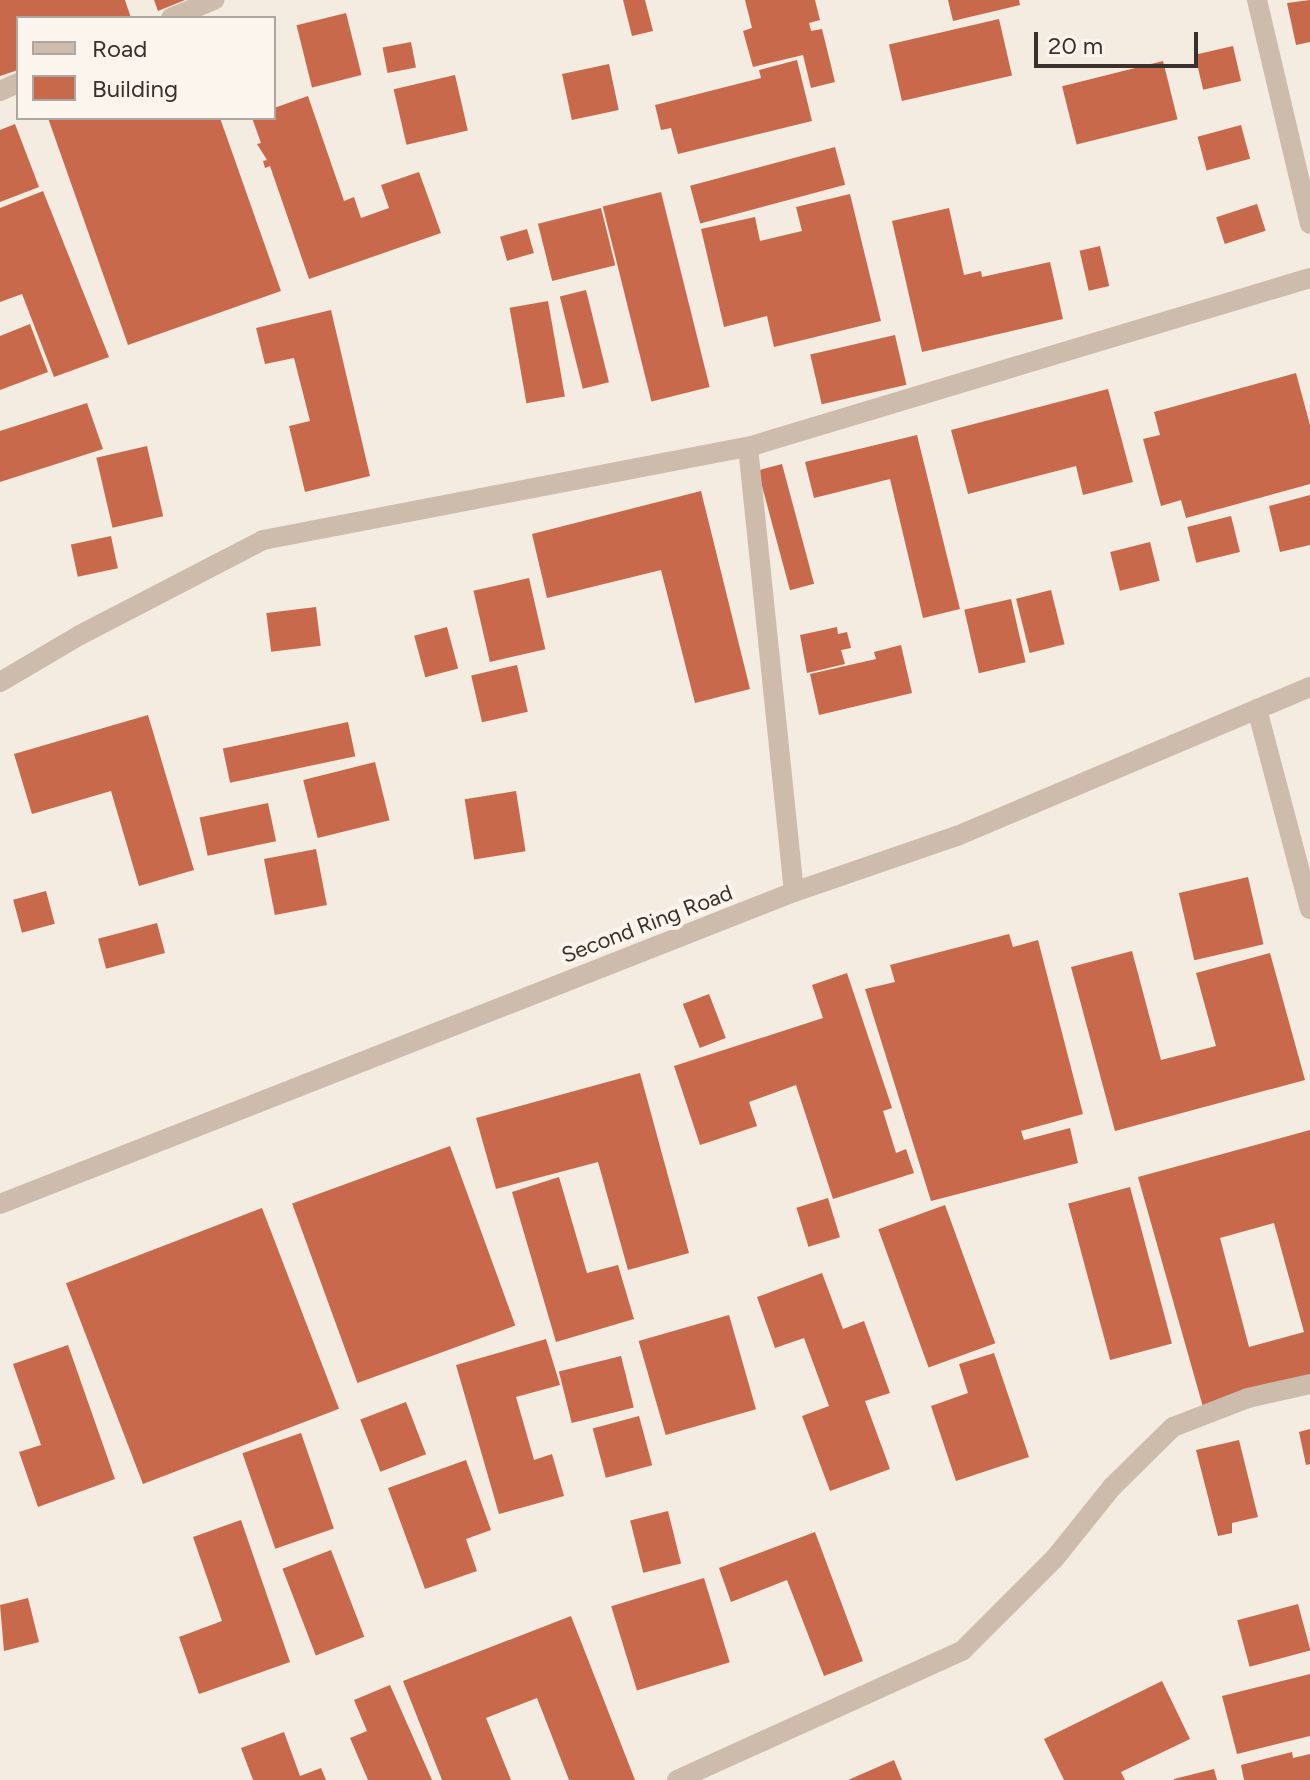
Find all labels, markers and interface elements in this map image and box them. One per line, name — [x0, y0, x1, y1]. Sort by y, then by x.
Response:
legend — [16, 16, 276, 120]
scale bar — [1038, 16, 1202, 66]
text: 20 m — [1048, 31, 1103, 60]
text: Road — [92, 34, 147, 63]
text: Building — [92, 74, 178, 103]
street label: Second Ring Road — [558, 879, 736, 969]

